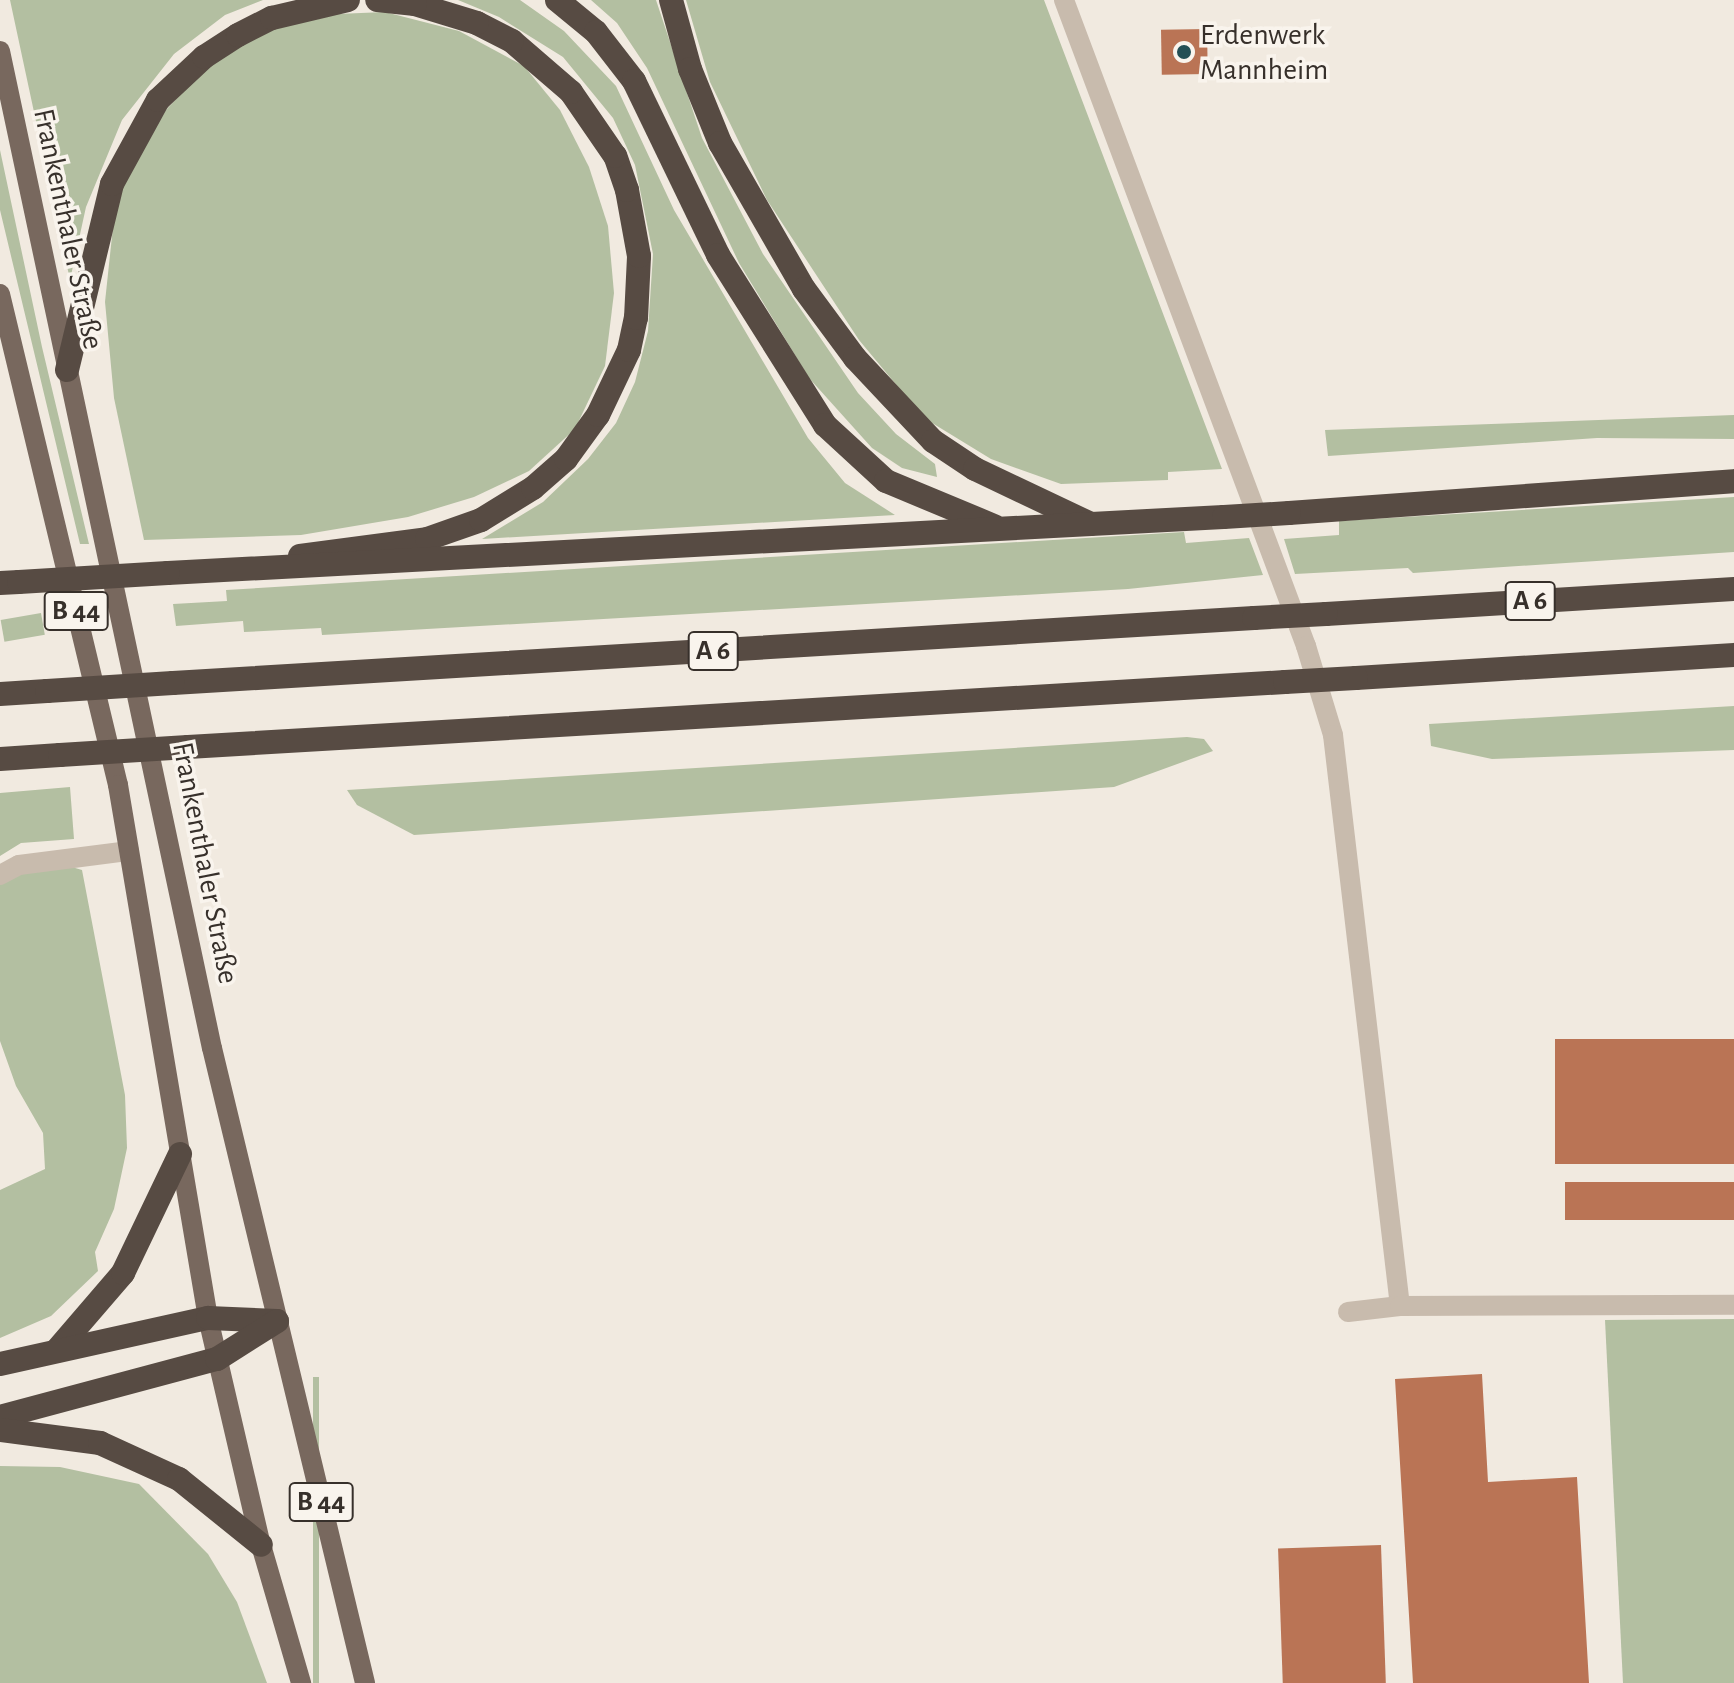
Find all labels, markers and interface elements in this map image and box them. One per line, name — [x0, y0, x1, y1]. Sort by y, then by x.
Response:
place label: Erdenwerk Mannheim — [1200, 17, 1328, 88]
marker: Erdenwerk Mannheim — [1175, 43, 1193, 61]
street label: Frankenthaler Straße — [25, 105, 111, 353]
road number: A 6 — [1504, 577, 1556, 625]
road number: B 44 — [42, 587, 110, 635]
road number: A 6 — [687, 627, 739, 675]
street label: Frankenthaler Straße — [164, 739, 246, 987]
road number: B 44 — [287, 1478, 355, 1526]

